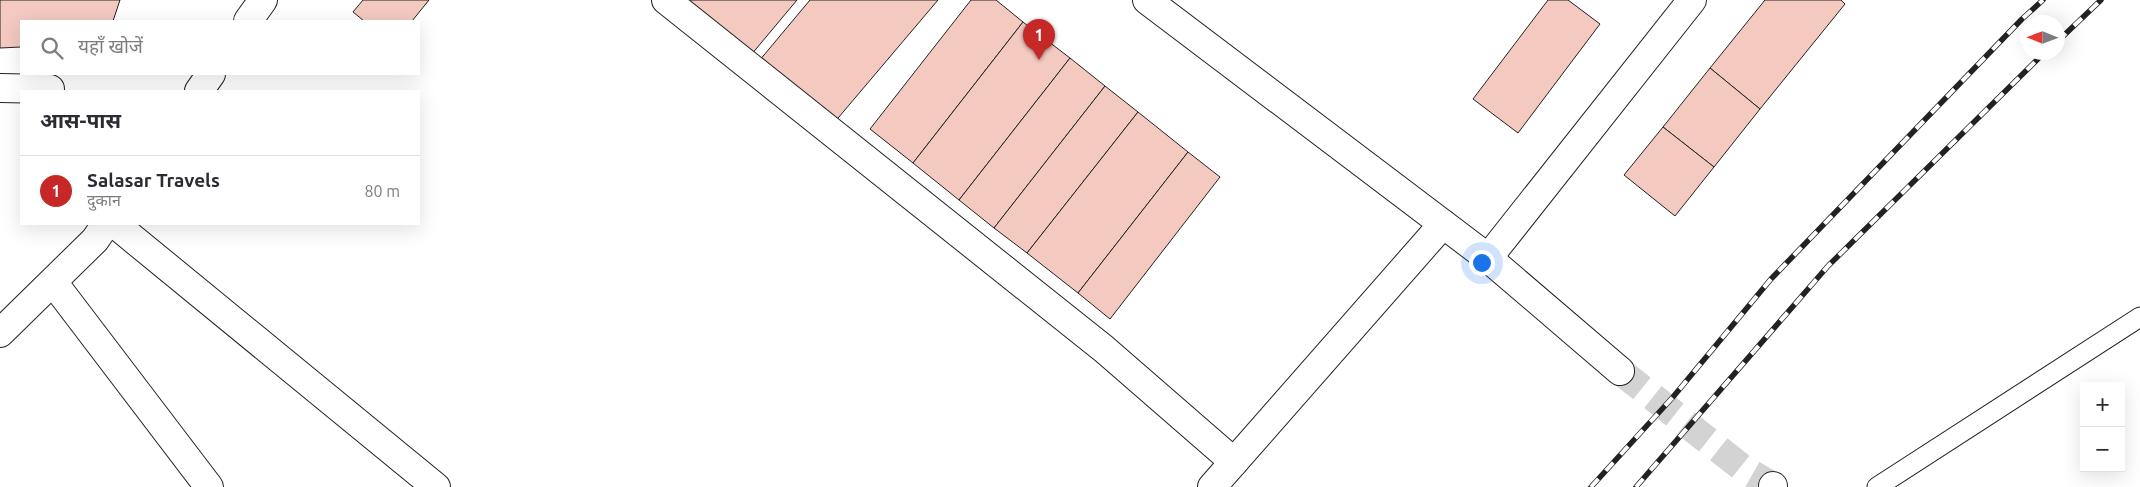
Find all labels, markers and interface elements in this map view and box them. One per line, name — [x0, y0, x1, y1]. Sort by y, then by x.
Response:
north arrow — [2020, 15, 2065, 60]
pin: 1 — [1023, 19, 1055, 60]
search box — [20, 20, 420, 75]
icon: search — [38, 34, 66, 62]
text: यहाँ खोजें — [78, 35, 143, 57]
text: आस-पास — [40, 108, 121, 132]
text: Salasar Travels — [87, 169, 220, 191]
text: 1 — [51, 182, 61, 200]
text: 80 m — [364, 182, 400, 200]
text: दुकान — [87, 191, 121, 209]
your location — [1469, 250, 1495, 276]
map controls — [2080, 382, 2125, 472]
button: + — [2080, 382, 2125, 427]
button: − — [2080, 427, 2125, 472]

